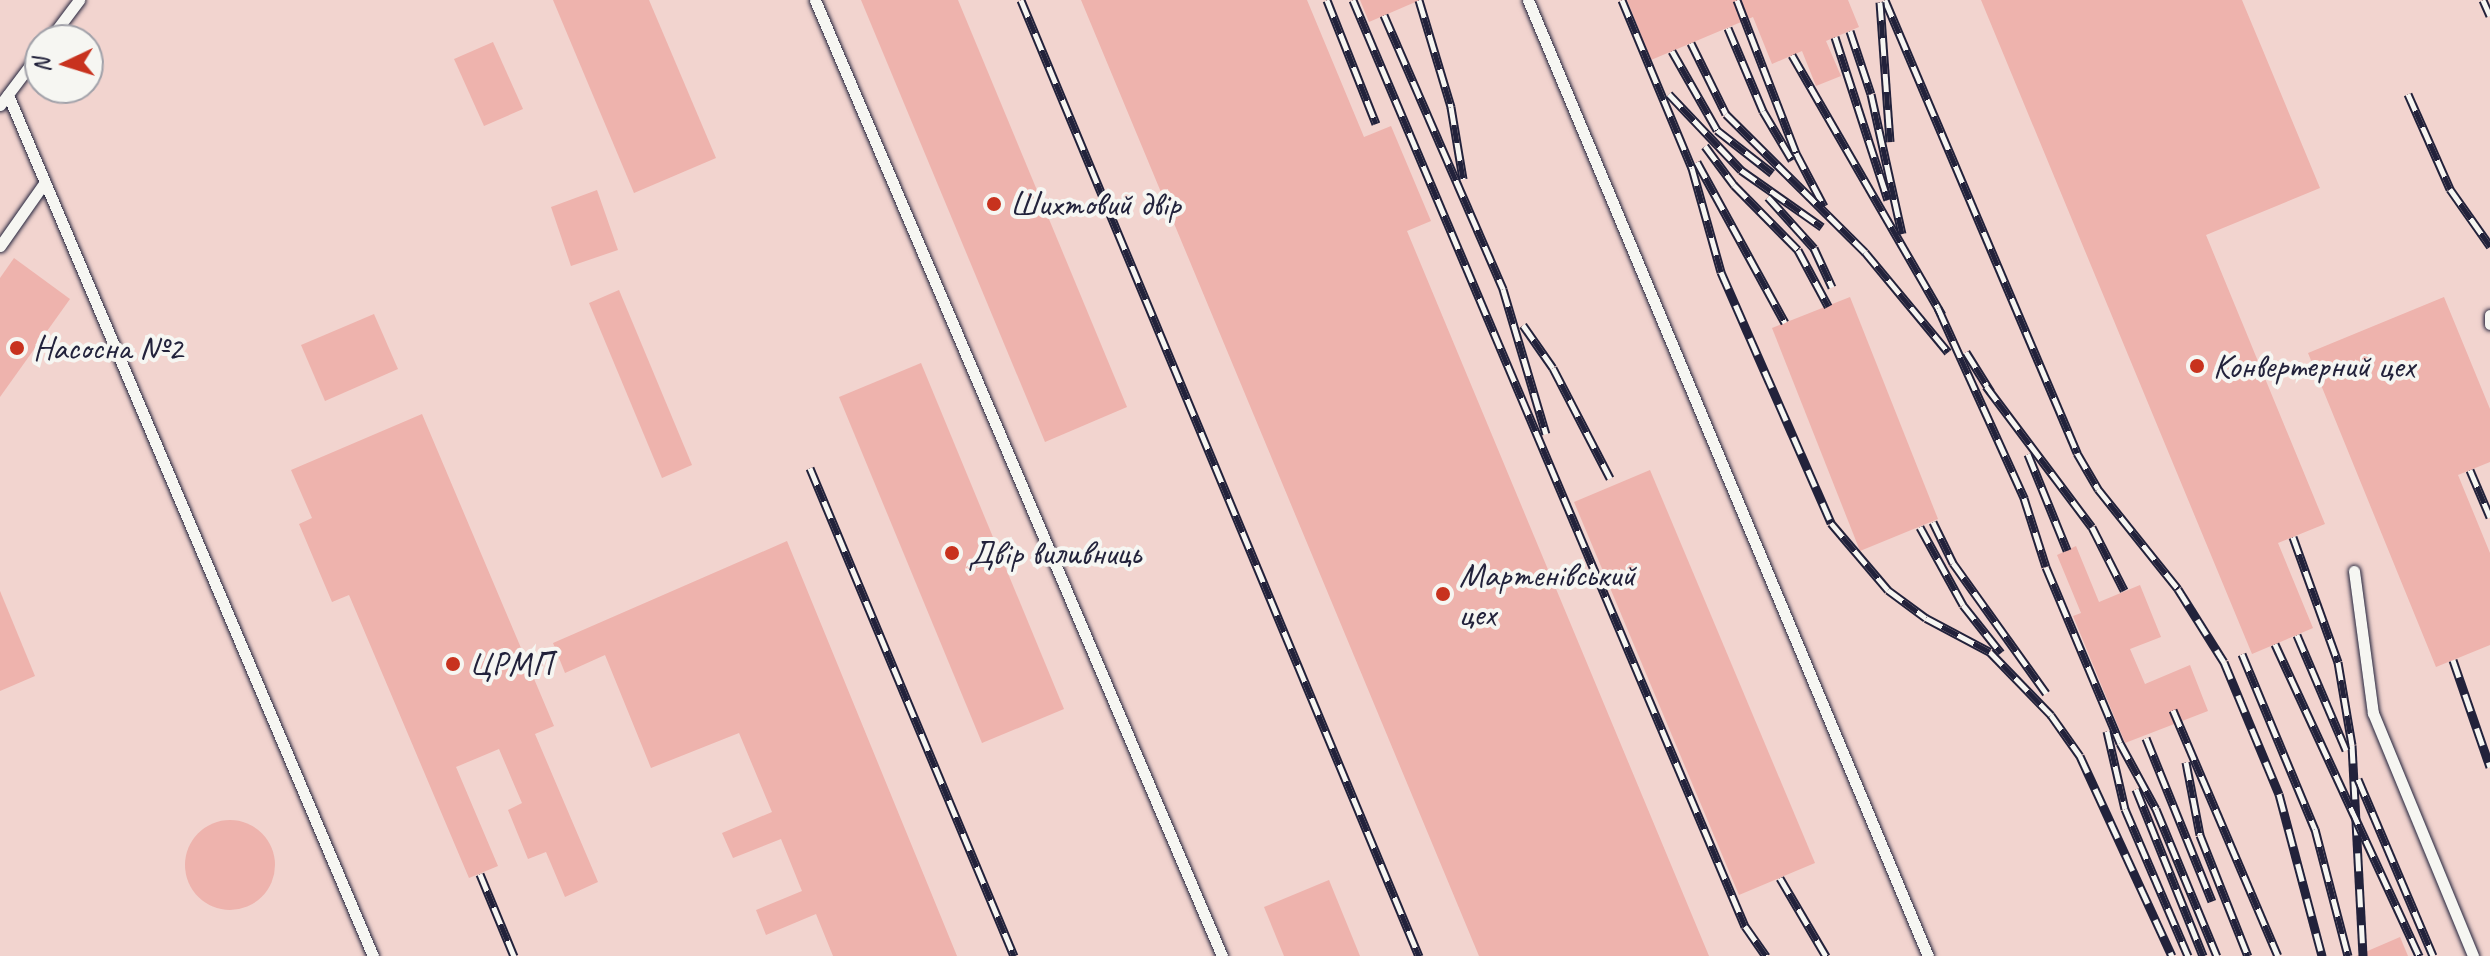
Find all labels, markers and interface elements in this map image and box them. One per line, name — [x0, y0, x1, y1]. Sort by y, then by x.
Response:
north arrow — [24, 24, 104, 104]
text: N — [28, 58, 56, 73]
place label: Шихтовий двір — [1010, 184, 1181, 224]
marker: Шихтовий двір — [985, 195, 1003, 213]
place label: Насосна №2 — [33, 328, 183, 368]
marker: Насосна №2 — [8, 339, 26, 357]
place label: Конвертерний цех — [2213, 346, 2415, 386]
marker: Конвертерний цех — [2188, 357, 2206, 375]
place label: Двір виливниць — [968, 533, 1139, 573]
marker: Двір виливниць — [943, 544, 961, 562]
place label: Мартенівський цех — [1459, 554, 1635, 634]
marker: Мартенівський цех — [1434, 585, 1452, 603]
place label: ЦРМП — [469, 644, 552, 684]
marker: ЦРМП — [444, 655, 462, 673]

